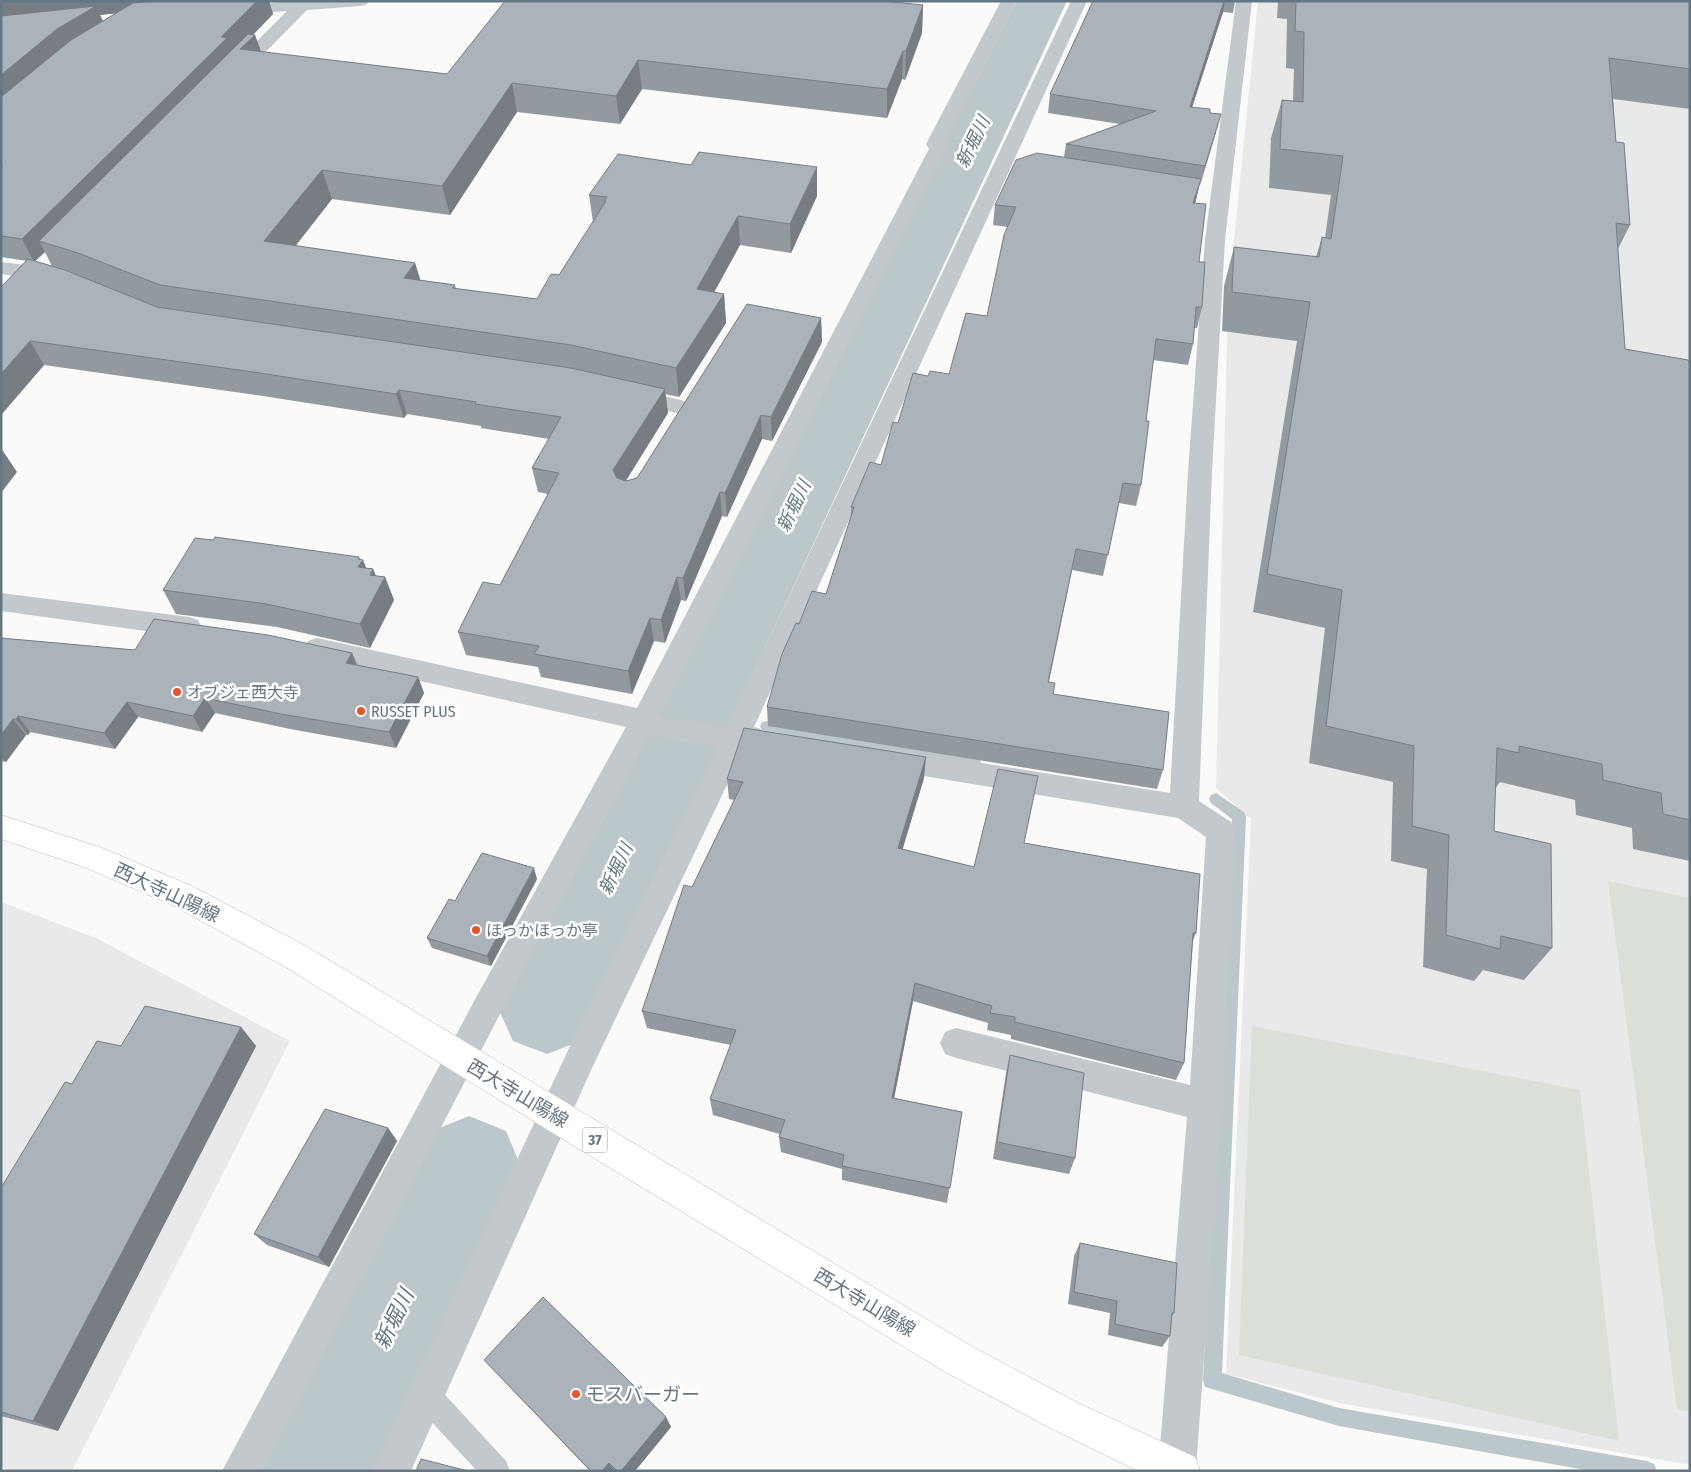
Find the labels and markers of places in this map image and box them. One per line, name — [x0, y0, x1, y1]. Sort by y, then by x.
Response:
place label: オブジェ西大寺 — [187, 683, 299, 702]
marker: オブジェ西大寺 — [171, 686, 183, 698]
place label: RUSSET PLUS — [371, 702, 456, 721]
marker: RUSSET PLUS — [355, 705, 367, 717]
place label: ほっかほっか亭 — [486, 921, 598, 940]
marker: ほっかほっか亭 — [470, 924, 482, 936]
place label: モスバーガー — [586, 1383, 700, 1406]
marker: モスバーガー — [570, 1388, 582, 1400]

